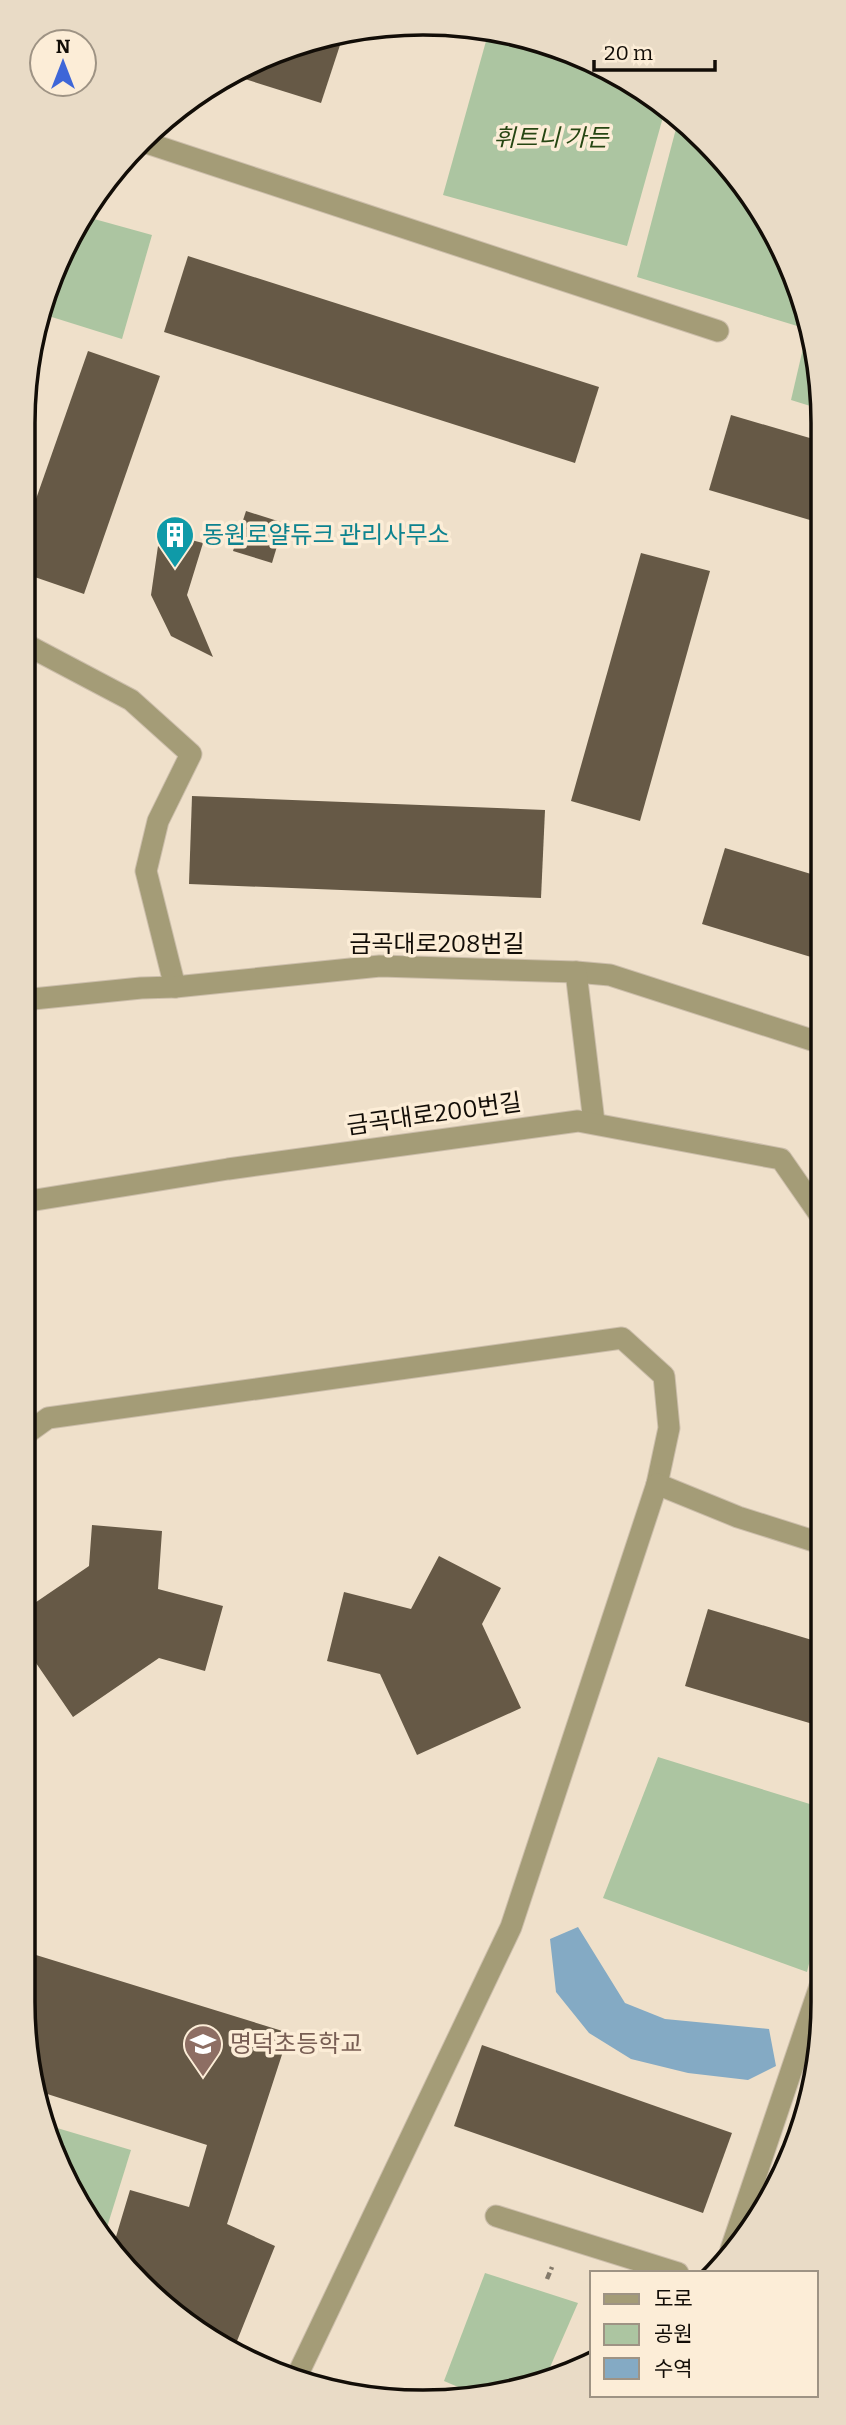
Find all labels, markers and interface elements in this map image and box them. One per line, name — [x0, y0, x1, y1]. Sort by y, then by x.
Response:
north arrow — [28, 28, 98, 98]
scale bar — [594, 28, 715, 72]
text: N — [56, 35, 71, 58]
text: 20 m — [604, 40, 653, 66]
park label: 휘트니 가든 — [493, 124, 610, 152]
building icon: 동원로얄듀크 관리사무소 — [154, 514, 196, 569]
place label: 동원로얄듀크 관리사무소 — [202, 521, 450, 549]
street label: 금곡대로208번길 — [349, 930, 525, 958]
street label: 금곡대로200번길 — [345, 1088, 523, 1140]
school or university icon: 명덕초등학교 — [182, 2023, 224, 2078]
place label: 명덕초등학교 — [230, 2030, 362, 2058]
legend — [590, 2271, 818, 2397]
text: 도로 — [654, 2286, 693, 2312]
text: 공원 — [654, 2321, 693, 2347]
text: 수역 — [654, 2356, 693, 2382]

